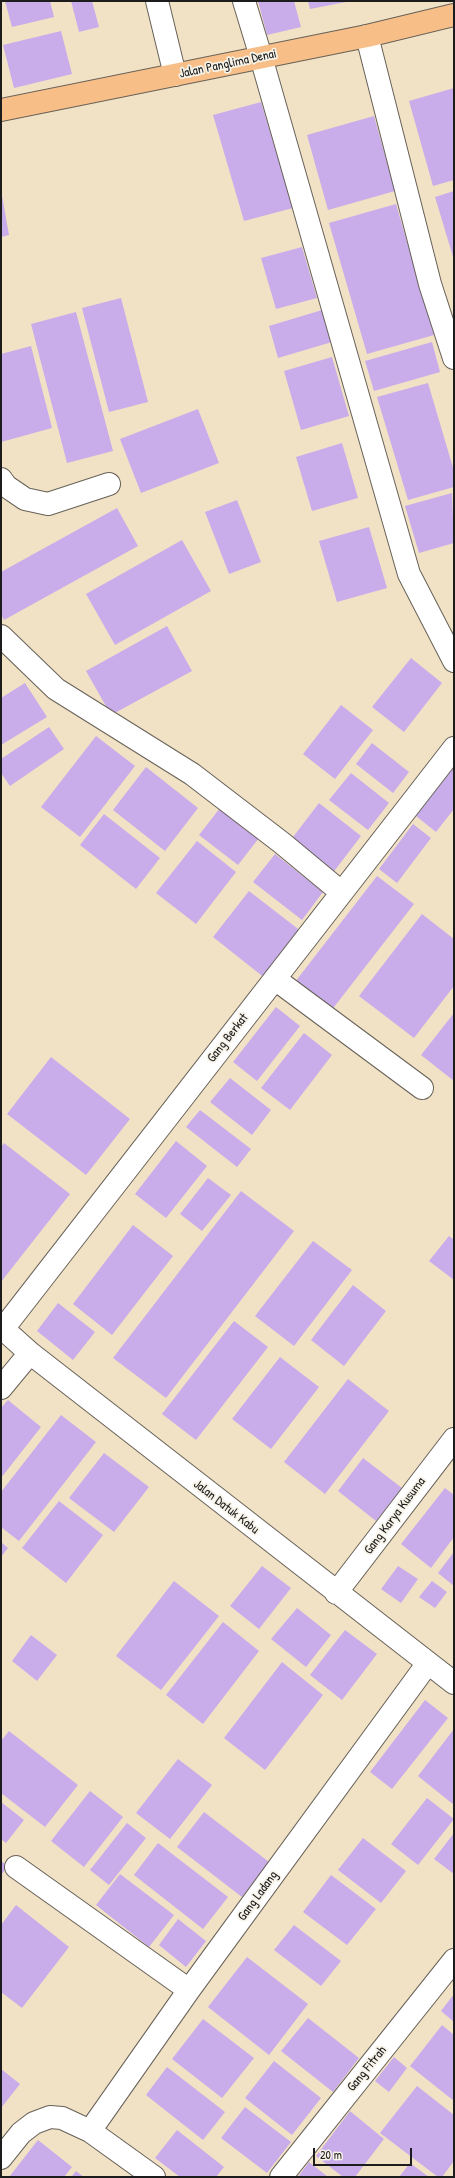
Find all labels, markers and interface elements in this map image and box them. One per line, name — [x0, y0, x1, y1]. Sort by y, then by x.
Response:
street label: Jalan Panglima Denai — [178, 46, 278, 82]
street label: Gang Berkat — [204, 1010, 252, 1066]
street label: Gang Karya Kusuma — [361, 1474, 429, 1558]
street label: Jalan Datuk Kabu — [190, 1477, 262, 1537]
street label: Gang Ladang — [235, 1868, 281, 1924]
street label: Gang Fitrah — [344, 2043, 390, 2095]
scale bar — [315, 2140, 414, 2166]
text: 20 m — [320, 2146, 342, 2163]

